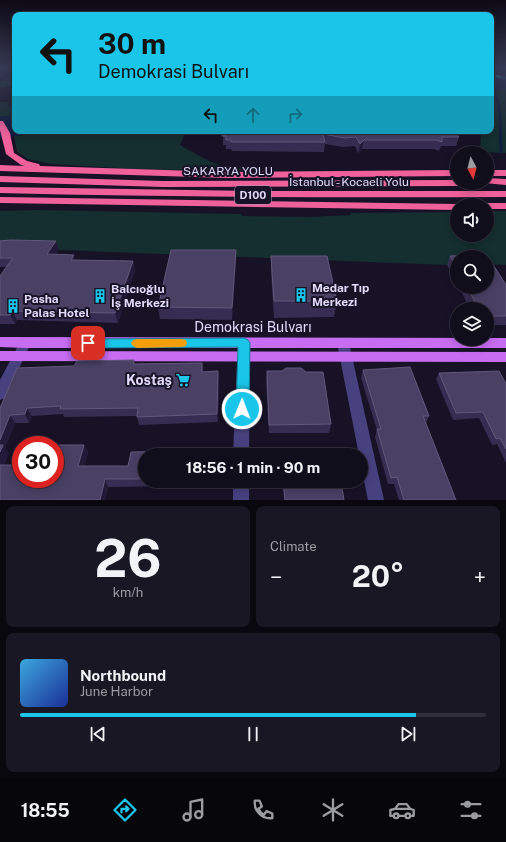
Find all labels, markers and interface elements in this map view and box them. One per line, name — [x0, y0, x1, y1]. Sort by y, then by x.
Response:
text: 30 m — [98, 27, 166, 60]
icon: left — [32, 28, 84, 80]
text: Demokrasi Bulvarı — [98, 61, 249, 82]
icon: left — [200, 104, 222, 126]
icon: ahead — [242, 104, 264, 126]
icon: right — [284, 104, 306, 126]
north arrow — [450, 146, 494, 190]
map controls — [450, 146, 494, 346]
street label: SAKARYA YOLU — [183, 164, 273, 178]
street label: İstanbul - Kocaeli Yolu — [289, 175, 409, 189]
road number: D100 — [235, 186, 271, 204]
button: sound — [450, 198, 494, 242]
button: search — [450, 250, 494, 294]
place label: Medar Tıp Merkezi — [312, 281, 369, 309]
place label: Balcıoğlu İş Merkezi — [111, 282, 169, 310]
building icon: Medar Tıp Merkezi — [293, 287, 309, 303]
building icon: Balcıoğlu İş Merkezi — [92, 288, 108, 304]
place label: Pasha Palas Hotel — [24, 292, 90, 320]
building icon: Pasha Palas Hotel — [5, 298, 21, 314]
button: layers — [450, 302, 494, 346]
street label: Demokrasi Bulvarı — [194, 319, 312, 335]
pin — [71, 326, 105, 360]
icon: arrive — [77, 332, 99, 354]
place label: Kostaş — [126, 372, 172, 388]
supermarket icon: Kostaş — [175, 372, 191, 388]
position arrow — [221, 388, 263, 430]
speed limit sign: 30 — [12, 436, 64, 488]
text: 18:56 · 1 min · 90 m — [186, 459, 320, 476]
text: 26 — [94, 528, 162, 589]
text: Climate — [270, 539, 317, 554]
text: 20° — [352, 558, 404, 594]
text: − — [270, 564, 282, 590]
text: + — [474, 564, 486, 590]
text: km/h — [113, 585, 143, 600]
text: Northbound — [80, 667, 166, 684]
text: June Harbor — [80, 684, 153, 699]
icon: previous — [87, 723, 109, 745]
icon: pause — [242, 723, 264, 745]
icon: next — [397, 723, 419, 745]
icon: directions — [111, 796, 139, 824]
icon: music — [180, 796, 208, 824]
icon: phone — [249, 796, 277, 824]
icon: climate — [319, 796, 347, 824]
icon: car — [388, 796, 416, 824]
icon: filters — [457, 796, 485, 824]
text: 18:55 — [21, 800, 70, 821]

